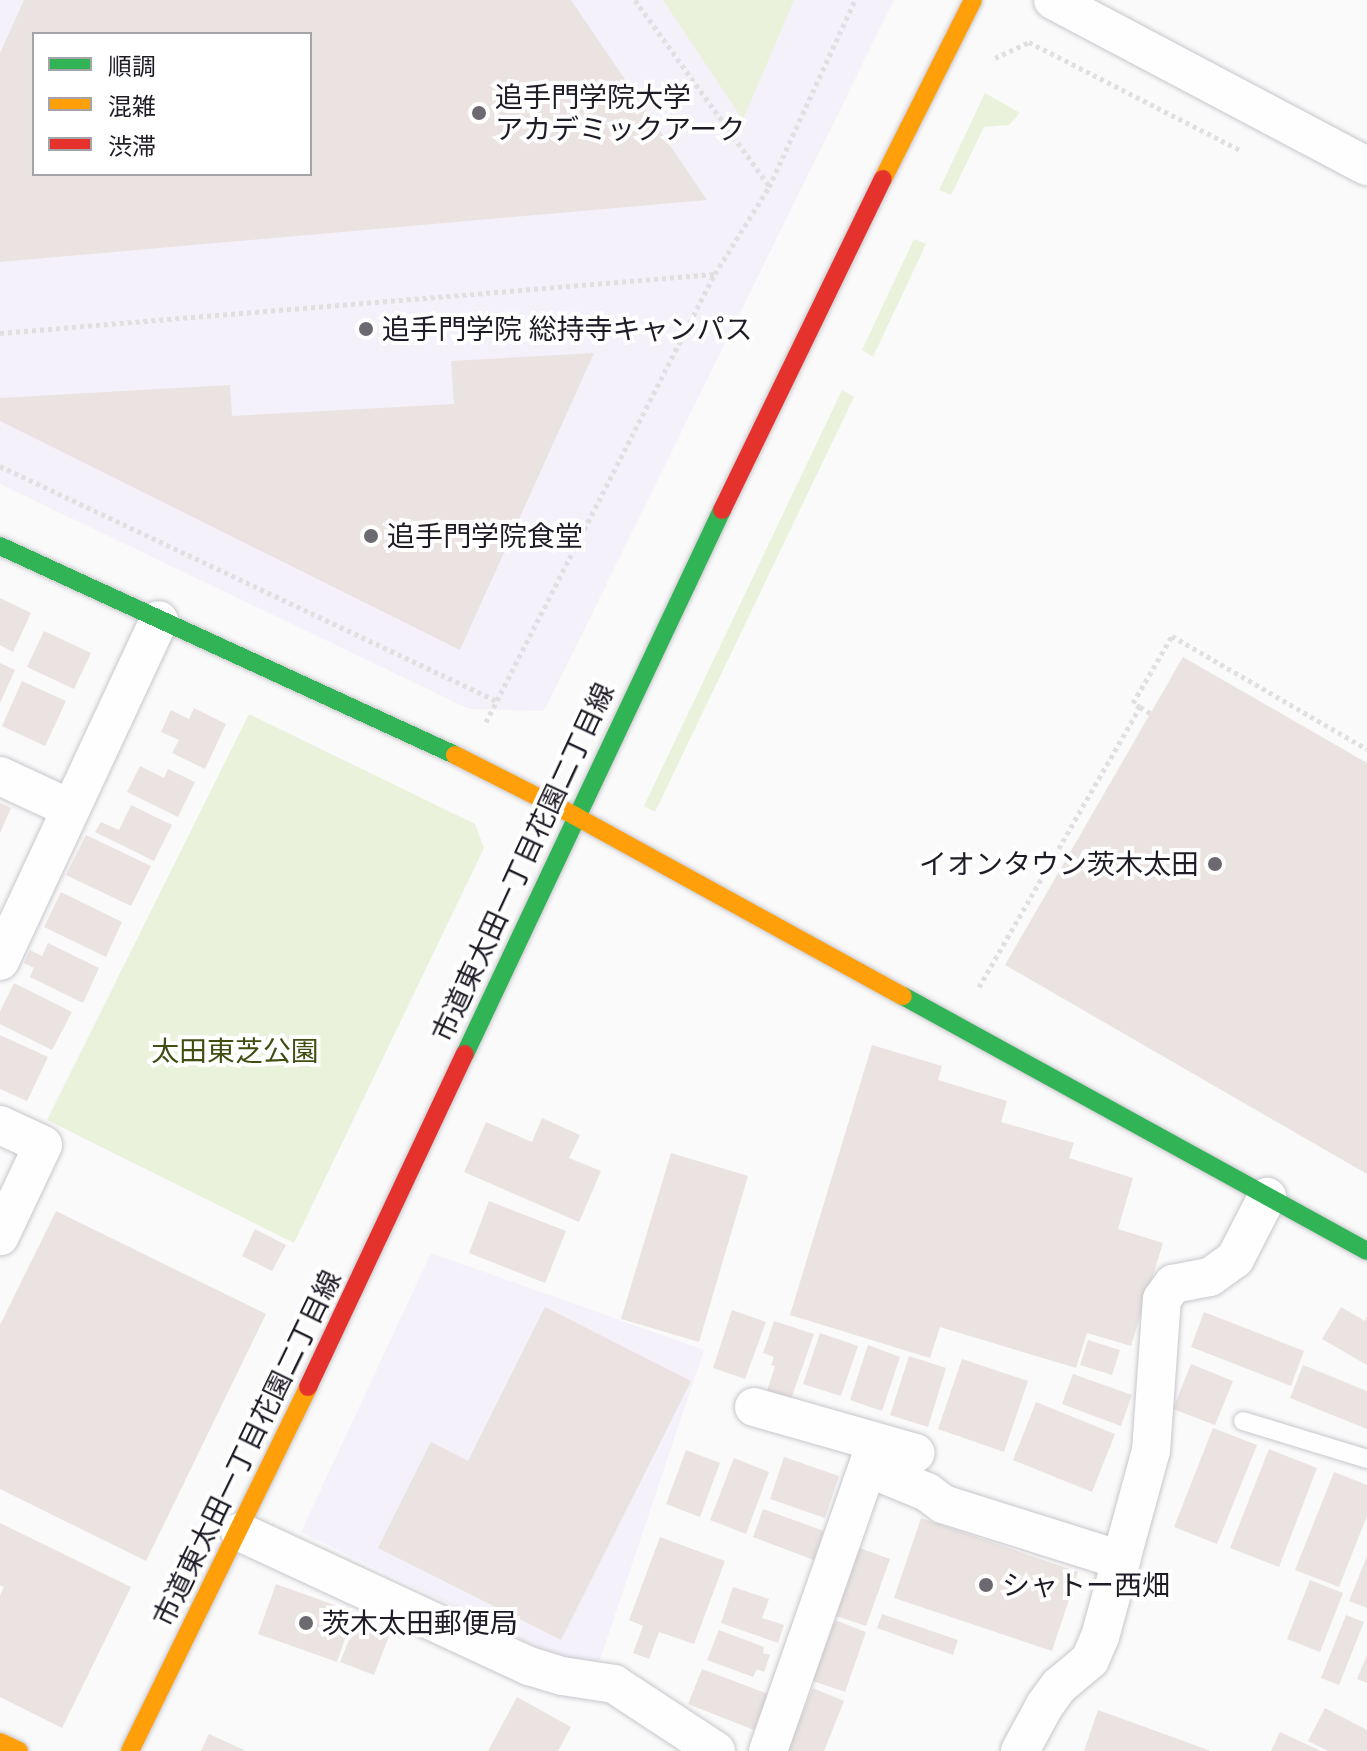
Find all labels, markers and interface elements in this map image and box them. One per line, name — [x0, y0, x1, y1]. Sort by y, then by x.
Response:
legend — [32, 32, 312, 176]
text: 順調 — [108, 53, 156, 80]
place label: 追手門学院大学 アカデミックアーク — [495, 80, 745, 146]
text: 混雑 — [108, 93, 156, 120]
marker: 追手門学院大学 アカデミックアーク — [470, 104, 488, 122]
text: 渋滞 — [108, 133, 156, 160]
place label: 追手門学院 総持寺キャンパス — [382, 312, 752, 346]
marker: 追手門学院 総持寺キャンパス — [357, 320, 375, 338]
place label: 追手門学院食堂 — [387, 519, 583, 553]
marker: 追手門学院食堂 — [362, 527, 380, 545]
street label: 市道東太田一丁目花園二丁目線 — [425, 677, 621, 1047]
place label: イオンタウン茨木太田 — [919, 847, 1199, 881]
marker: イオンタウン茨木太田 — [1206, 855, 1224, 873]
park label: 太田東芝公園 — [151, 1034, 319, 1068]
street label: 市道東太田一丁目花園二丁目線 — [146, 1264, 348, 1632]
place label: シャトー西畑 — [1002, 1568, 1170, 1602]
marker: シャトー西畑 — [977, 1576, 995, 1594]
place label: 茨木太田郵便局 — [322, 1606, 518, 1640]
marker: 茨木太田郵便局 — [297, 1614, 315, 1632]

